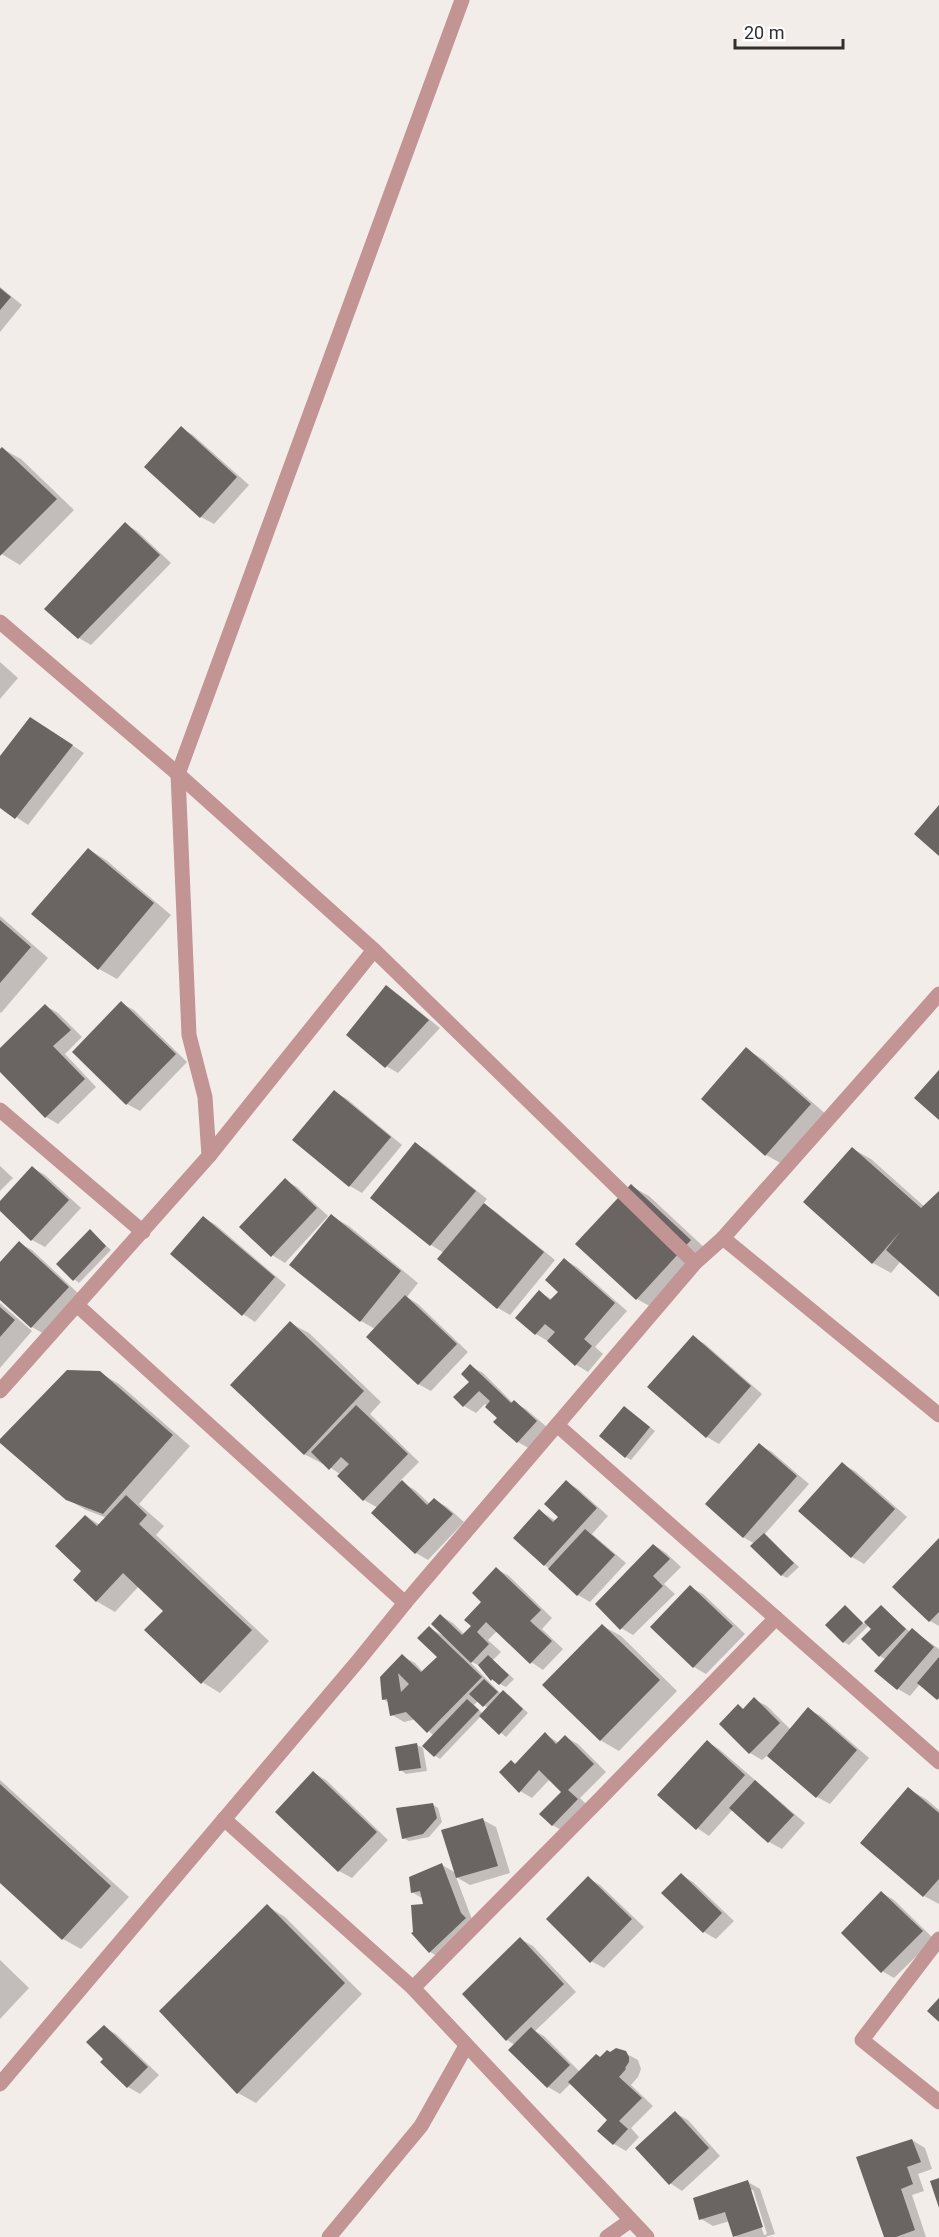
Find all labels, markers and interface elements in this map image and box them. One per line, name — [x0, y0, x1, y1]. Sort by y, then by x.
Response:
scale bar — [735, 12, 843, 50]
text: 20 m — [744, 22, 784, 43]

